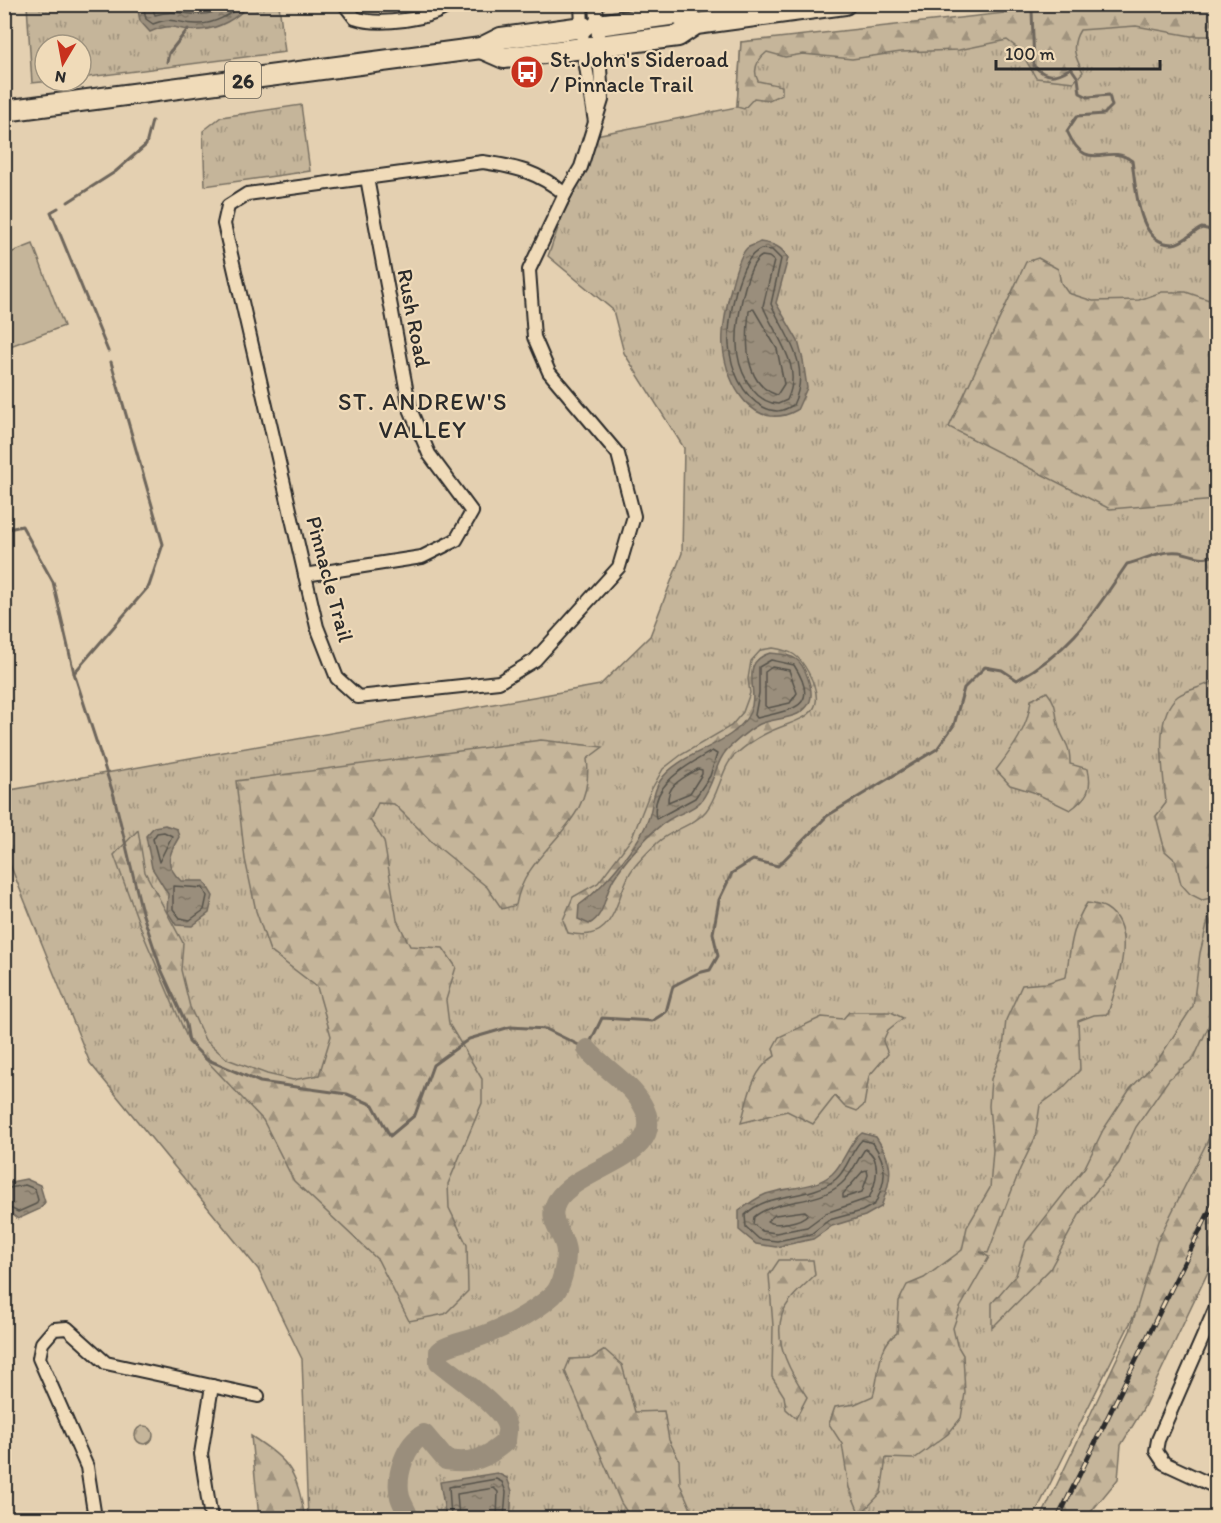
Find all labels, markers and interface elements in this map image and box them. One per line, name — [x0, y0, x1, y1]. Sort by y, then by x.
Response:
north arrow — [33, 33, 93, 93]
scale bar — [996, 33, 1160, 71]
text: 100 m — [1005, 43, 1055, 65]
place label: St. John's Sideroad / Pinnacle Trail — [550, 46, 729, 98]
bus stop icon: St. John's Sideroad / Pinnacle Trail — [509, 54, 545, 90]
road number: 26 — [225, 62, 261, 98]
text: N — [54, 67, 67, 88]
street label: Rush Road — [391, 267, 437, 370]
district label: ST. ANDREW'S VALLEY — [338, 387, 508, 444]
street label: Pinnacle Trail — [300, 513, 360, 645]

